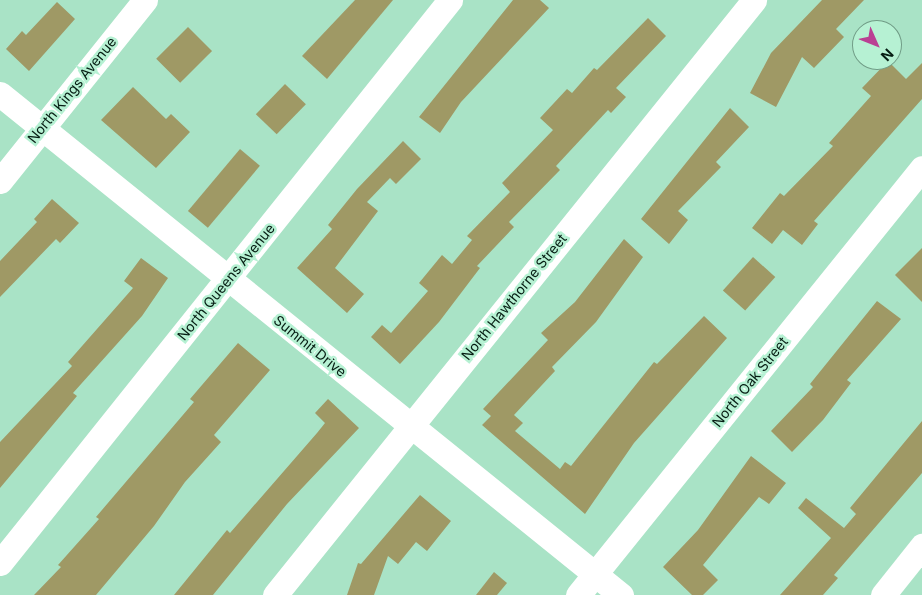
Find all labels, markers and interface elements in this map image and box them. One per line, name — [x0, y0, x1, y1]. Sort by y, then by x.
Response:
north arrow — [852, 20, 902, 70]
street label: North Kings Avenue — [24, 34, 120, 146]
text: N — [878, 45, 897, 65]
street label: North Queens Avenue — [174, 220, 278, 344]
street label: North Hawthorne Street — [458, 230, 570, 364]
street label: Summit Drive — [270, 312, 350, 380]
street label: North Oak Street — [709, 334, 791, 430]

